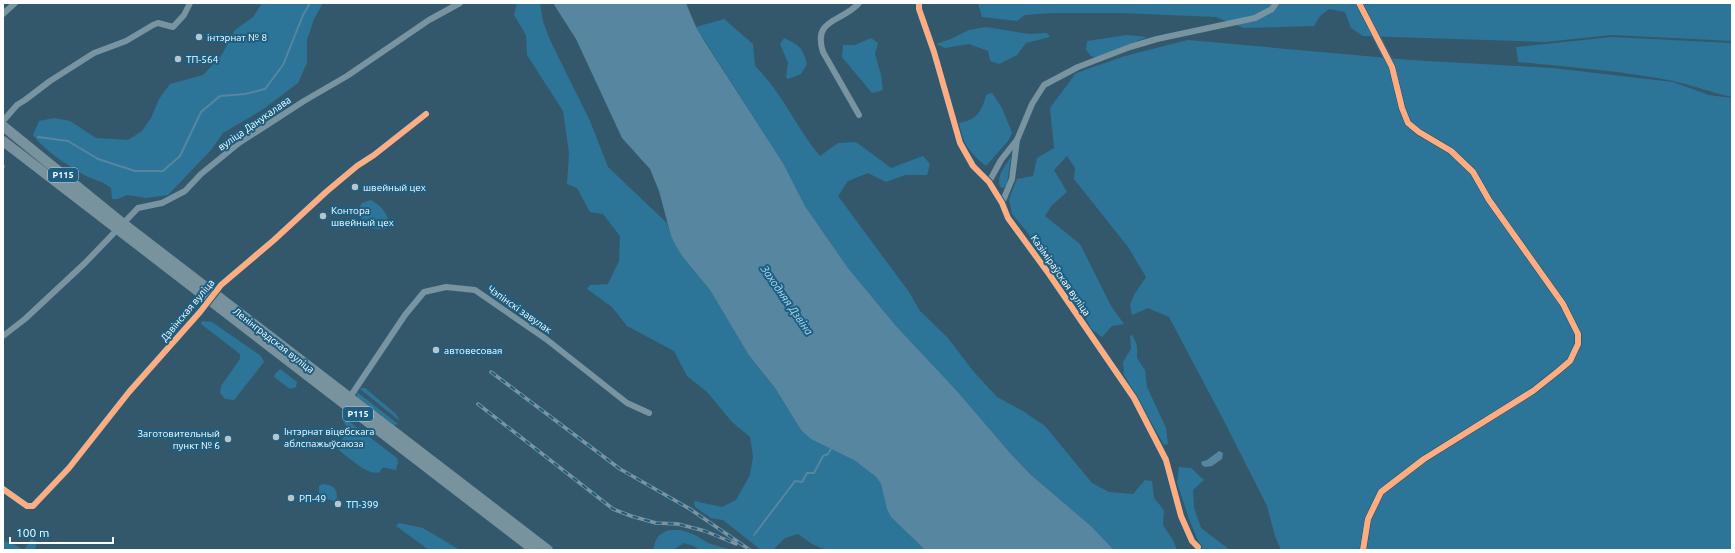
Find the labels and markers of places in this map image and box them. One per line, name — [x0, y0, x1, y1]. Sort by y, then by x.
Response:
marker: інтэрнат № 8 — [194, 32, 204, 42]
place label: інтэрнат № 8 — [207, 32, 267, 43]
marker: ТП-564 — [173, 54, 183, 64]
place label: ТП-564 — [186, 54, 219, 65]
marker: швейный цех — [350, 182, 360, 192]
place label: швейный цех — [363, 182, 426, 193]
place label: Контора швейный цех — [331, 205, 394, 228]
marker: Контора швейный цех — [318, 211, 328, 221]
marker: автовесовая — [431, 345, 441, 355]
place label: автовесовая — [444, 345, 503, 356]
place label: Інтэрнат віцебскага аблспажыўсаюза — [284, 426, 374, 449]
place label: Заготовительный пункт № 6 — [137, 428, 220, 451]
marker: Інтэрнат віцебскага аблспажыўсаюза — [271, 432, 281, 442]
marker: Заготовительный пункт № 6 — [223, 434, 233, 444]
marker: РП-49 — [286, 493, 296, 503]
place label: РП-49 — [299, 493, 326, 504]
marker: ТП-399 — [333, 499, 343, 509]
place label: ТП-399 — [346, 499, 378, 510]

